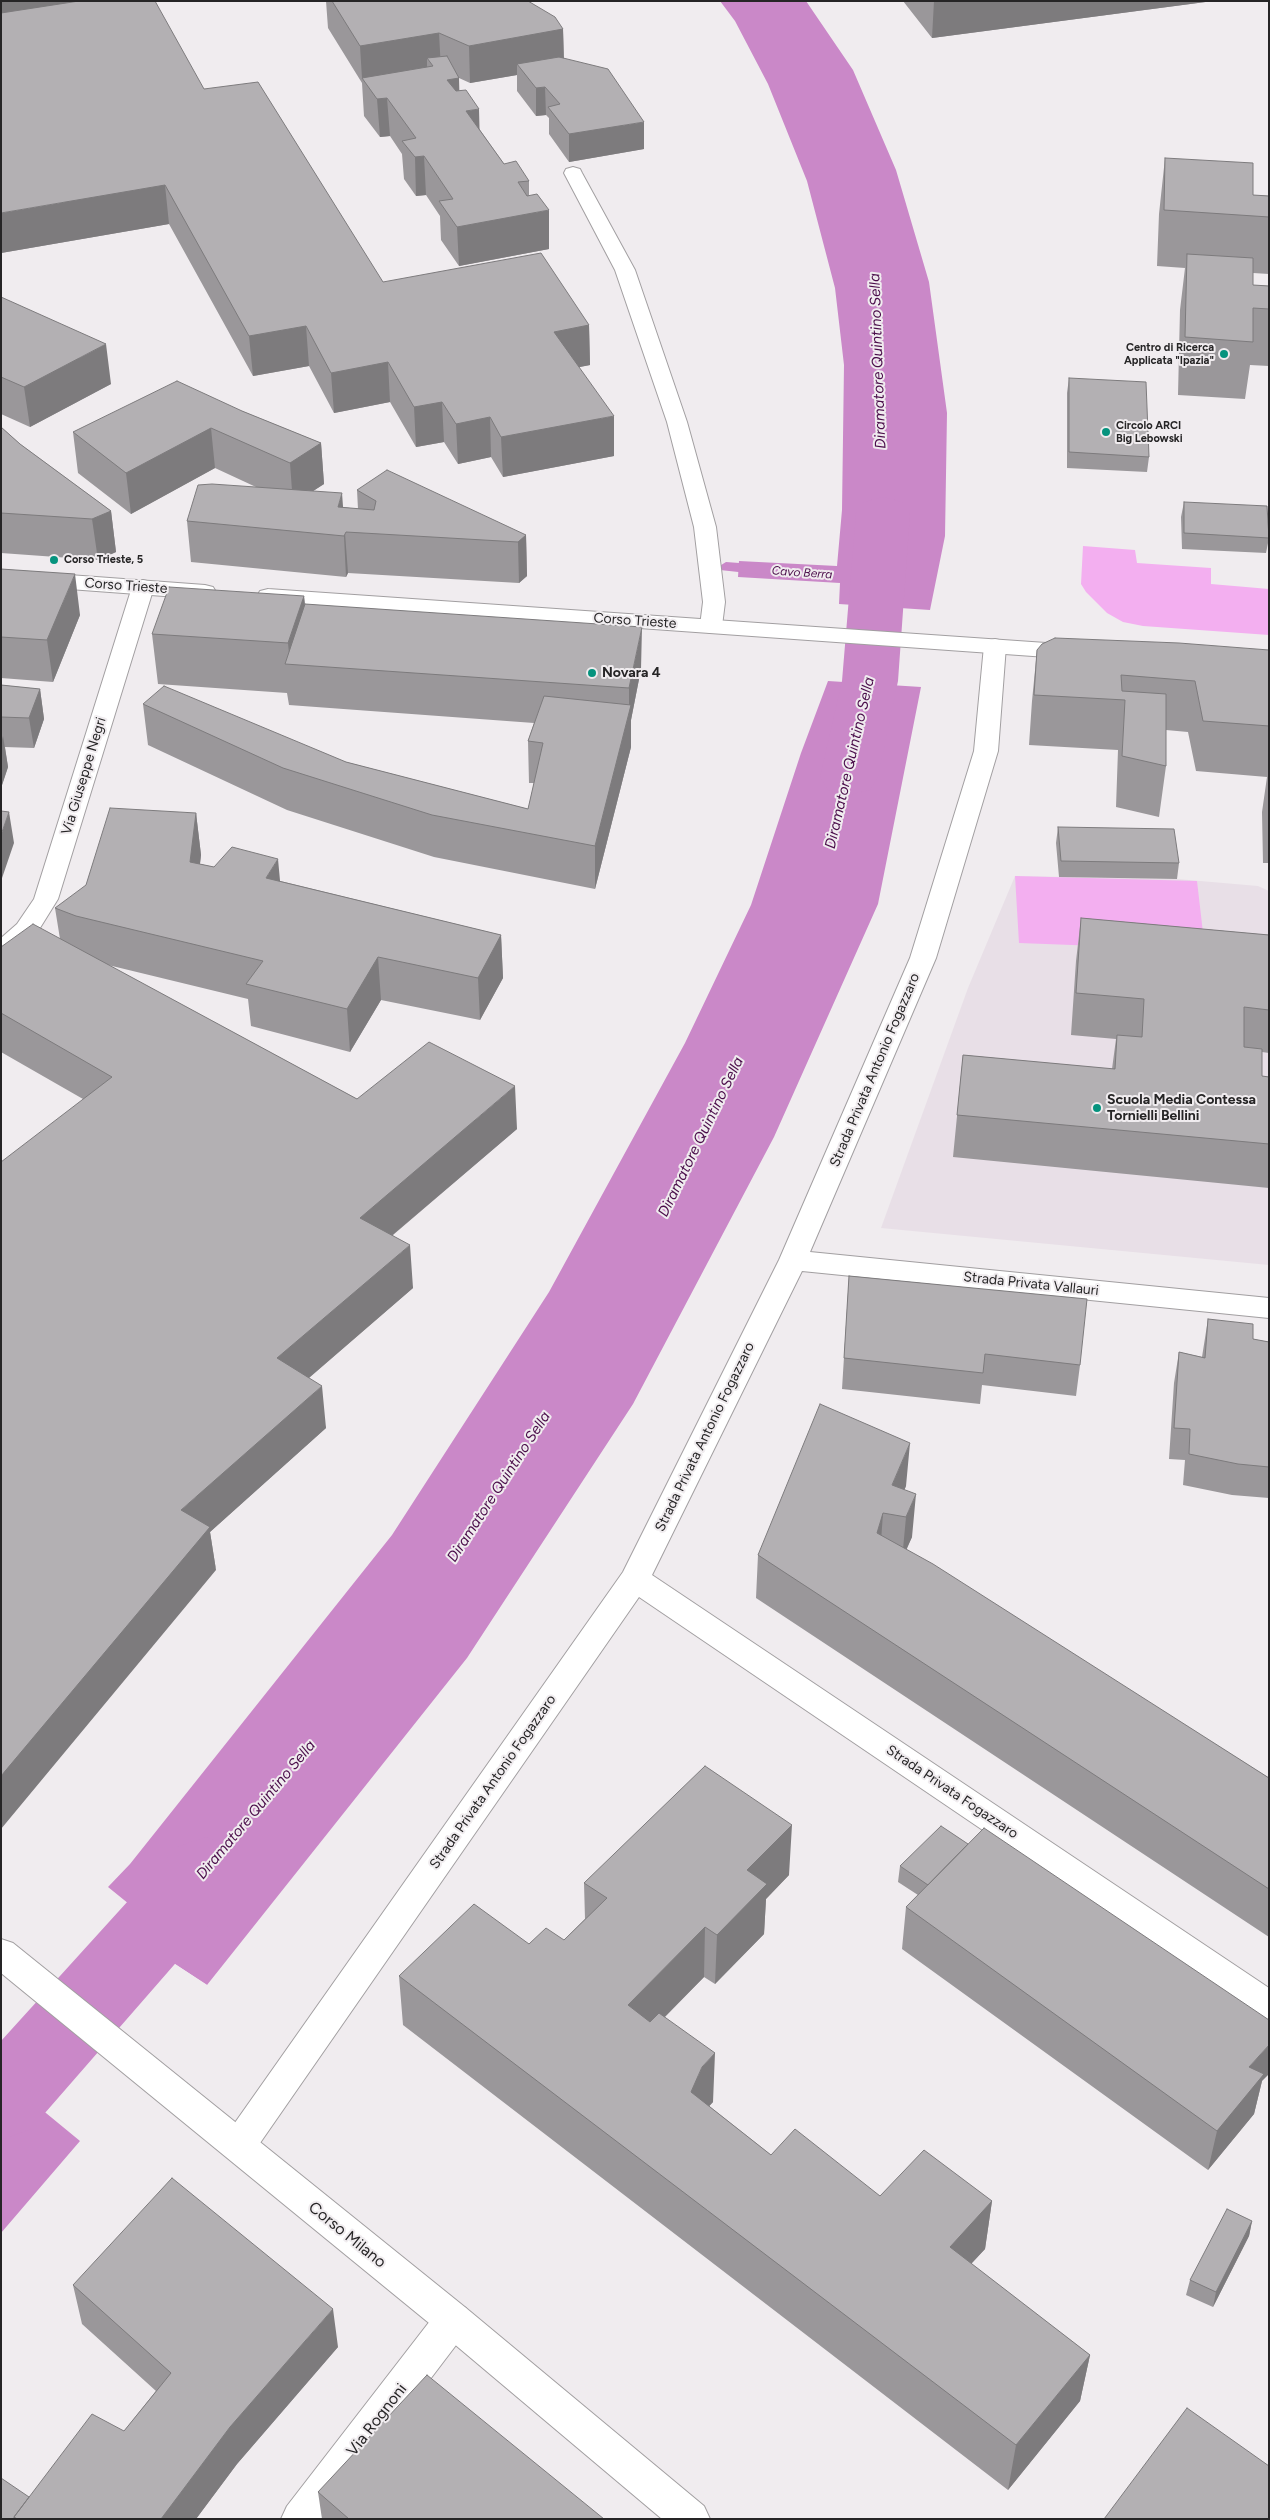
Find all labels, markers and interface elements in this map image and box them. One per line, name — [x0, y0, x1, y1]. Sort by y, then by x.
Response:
water label: Diramatore Quintino Sella — [866, 273, 890, 449]
place label: Centro di Ricerca Applicata "Ipazia" — [1124, 341, 1214, 367]
marker: Centro di Ricerca Applicata "Ipazia" — [1218, 348, 1230, 360]
place label: Circolo ARCI Big Lebowski — [1116, 419, 1183, 445]
marker: Circolo ARCI Big Lebowski — [1100, 426, 1112, 438]
place label: Corso Trieste, 5 — [64, 553, 143, 567]
marker: Corso Trieste, 5 — [48, 554, 60, 566]
water label: Cavo Berra — [771, 564, 833, 582]
street label: Corso Trieste — [84, 575, 168, 597]
street label: Corso Trieste — [593, 610, 677, 632]
place label: Novara 4 — [602, 665, 661, 681]
marker: Novara 4 — [586, 667, 598, 679]
water label: Diramatore Quintino Sella — [821, 675, 879, 851]
street label: Via Giuseppe Negri — [58, 715, 110, 837]
street label: Strada Privata Antonio Fogazzaro — [826, 971, 924, 1169]
water label: Diramatore Quintino Sella — [654, 1054, 748, 1220]
place label: Scuola Media Contessa Tornielli Bellini — [1107, 1092, 1256, 1124]
marker: Scuola Media Contessa Tornielli Bellini — [1091, 1102, 1103, 1114]
street label: Strada Privata Vallauri — [962, 1269, 1100, 1299]
street label: Strada Privata Antonio Fogazzaro — [652, 1340, 758, 1534]
water label: Diramatore Quintino Sella — [444, 1408, 554, 1566]
street label: Strada Privata Antonio Fogazzaro — [426, 1692, 560, 1872]
water label: Diramatore Quintino Sella — [193, 1737, 319, 1883]
street label: Strada Privata Fogazzaro — [883, 1742, 1021, 1842]
street label: Corso Milano — [304, 2198, 390, 2272]
street label: Via Rognoni — [343, 2380, 411, 2460]

